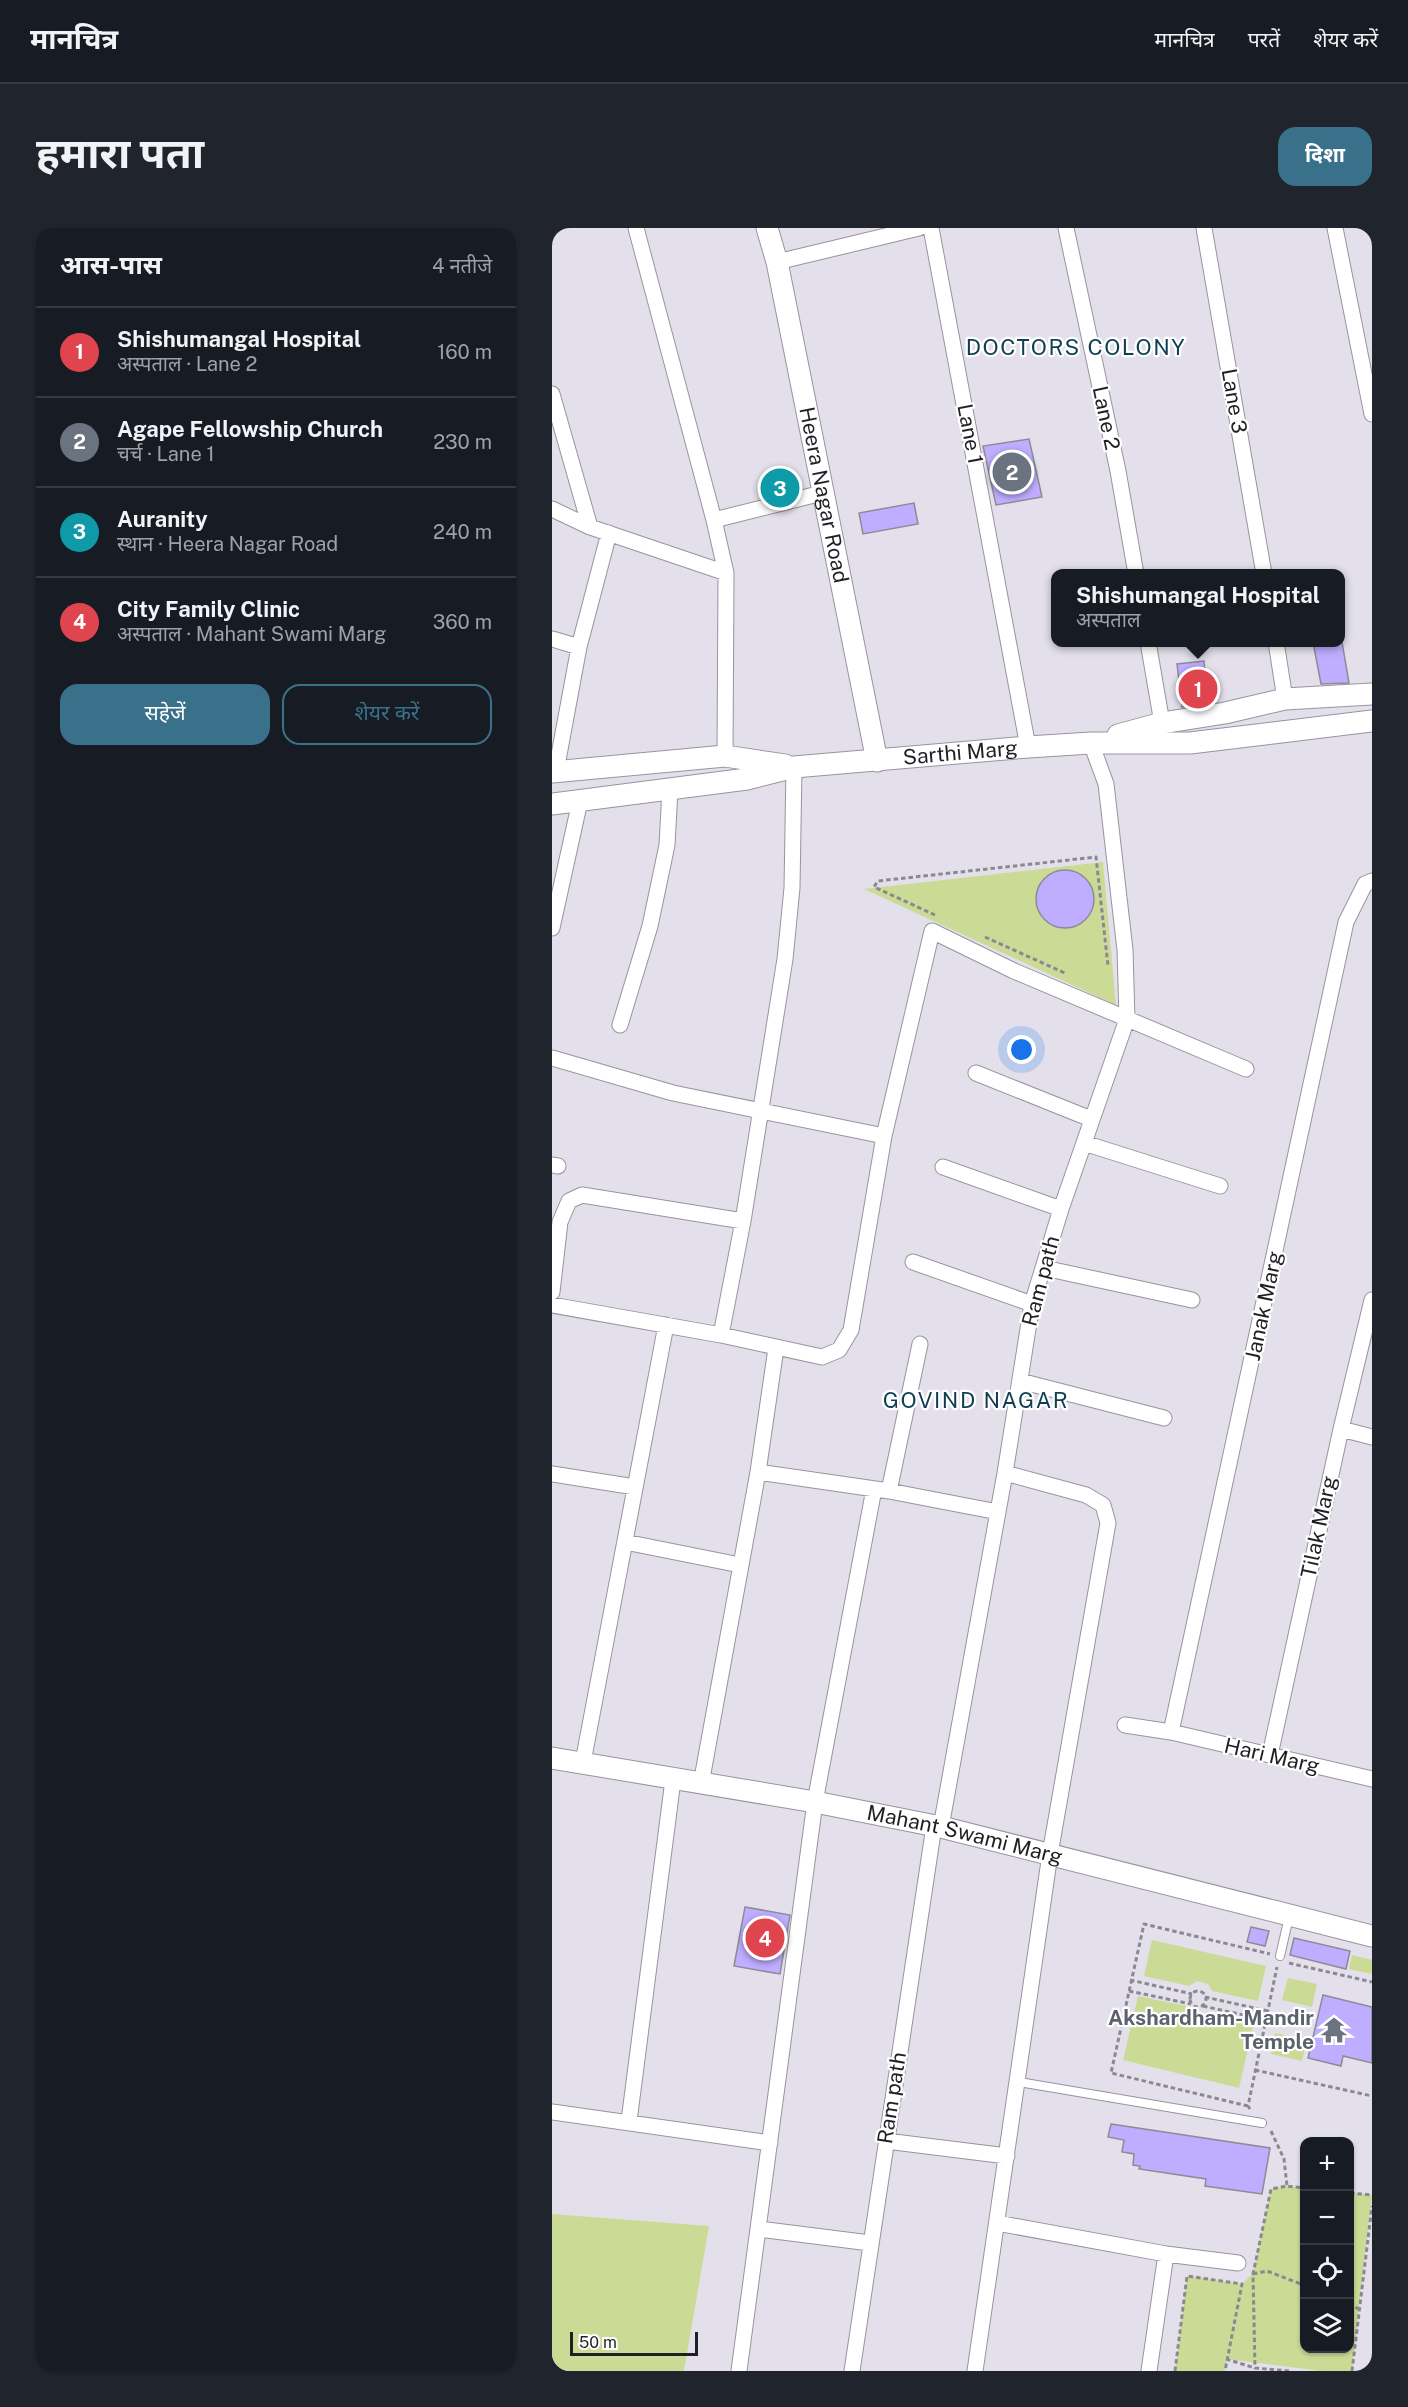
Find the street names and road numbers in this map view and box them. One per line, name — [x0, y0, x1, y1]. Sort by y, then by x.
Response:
street label: Lane 3 — [1216, 366, 1252, 435]
street label: Lane 2 — [1088, 384, 1125, 452]
street label: Lane 1 — [952, 402, 989, 466]
street label: Heera Nagar Road — [794, 405, 854, 585]
street label: Sarthi Marg — [902, 735, 1019, 770]
street label: Ram path — [1016, 1233, 1065, 1329]
street label: Janak Marg — [1240, 1249, 1287, 1363]
street label: Tilak Marg — [1296, 1474, 1342, 1580]
street label: Hari Marg — [1222, 1732, 1322, 1779]
street label: Mahant Swami Marg — [865, 1800, 1065, 1869]
street label: Ram path — [872, 2050, 911, 2146]

